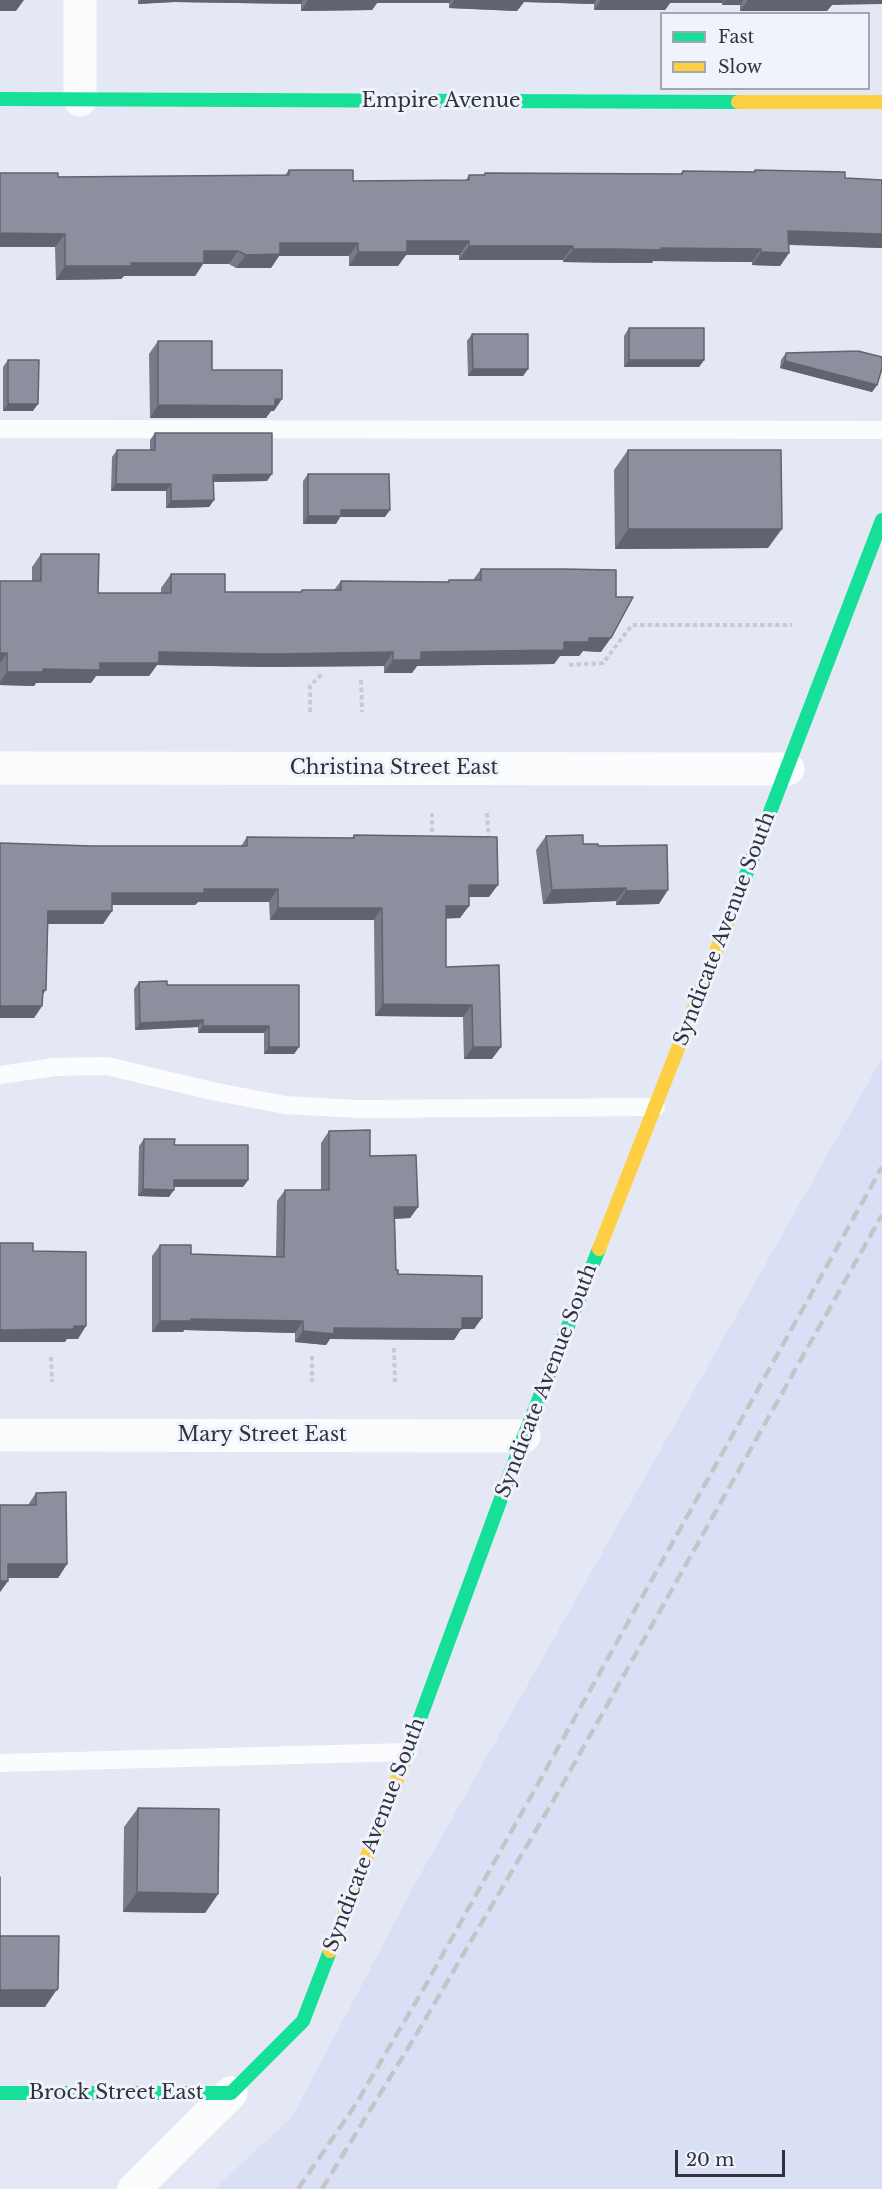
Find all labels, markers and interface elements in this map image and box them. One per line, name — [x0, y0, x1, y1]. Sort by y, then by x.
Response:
legend — [660, 12, 870, 90]
text: Fast — [718, 26, 754, 48]
text: Slow — [718, 56, 762, 78]
street label: Empire Avenue — [361, 89, 521, 113]
street label: Christina Street East — [290, 756, 498, 780]
street label: Syndicate Avenue South — [669, 809, 781, 1049]
street label: Syndicate Avenue South — [491, 1261, 603, 1501]
street label: Mary Street East — [177, 1423, 347, 1447]
street label: Syndicate Avenue South — [319, 1715, 431, 1955]
street label: Brock Street East — [29, 2081, 203, 2105]
scale bar — [678, 2138, 788, 2176]
text: 20 m — [686, 2149, 734, 2171]

